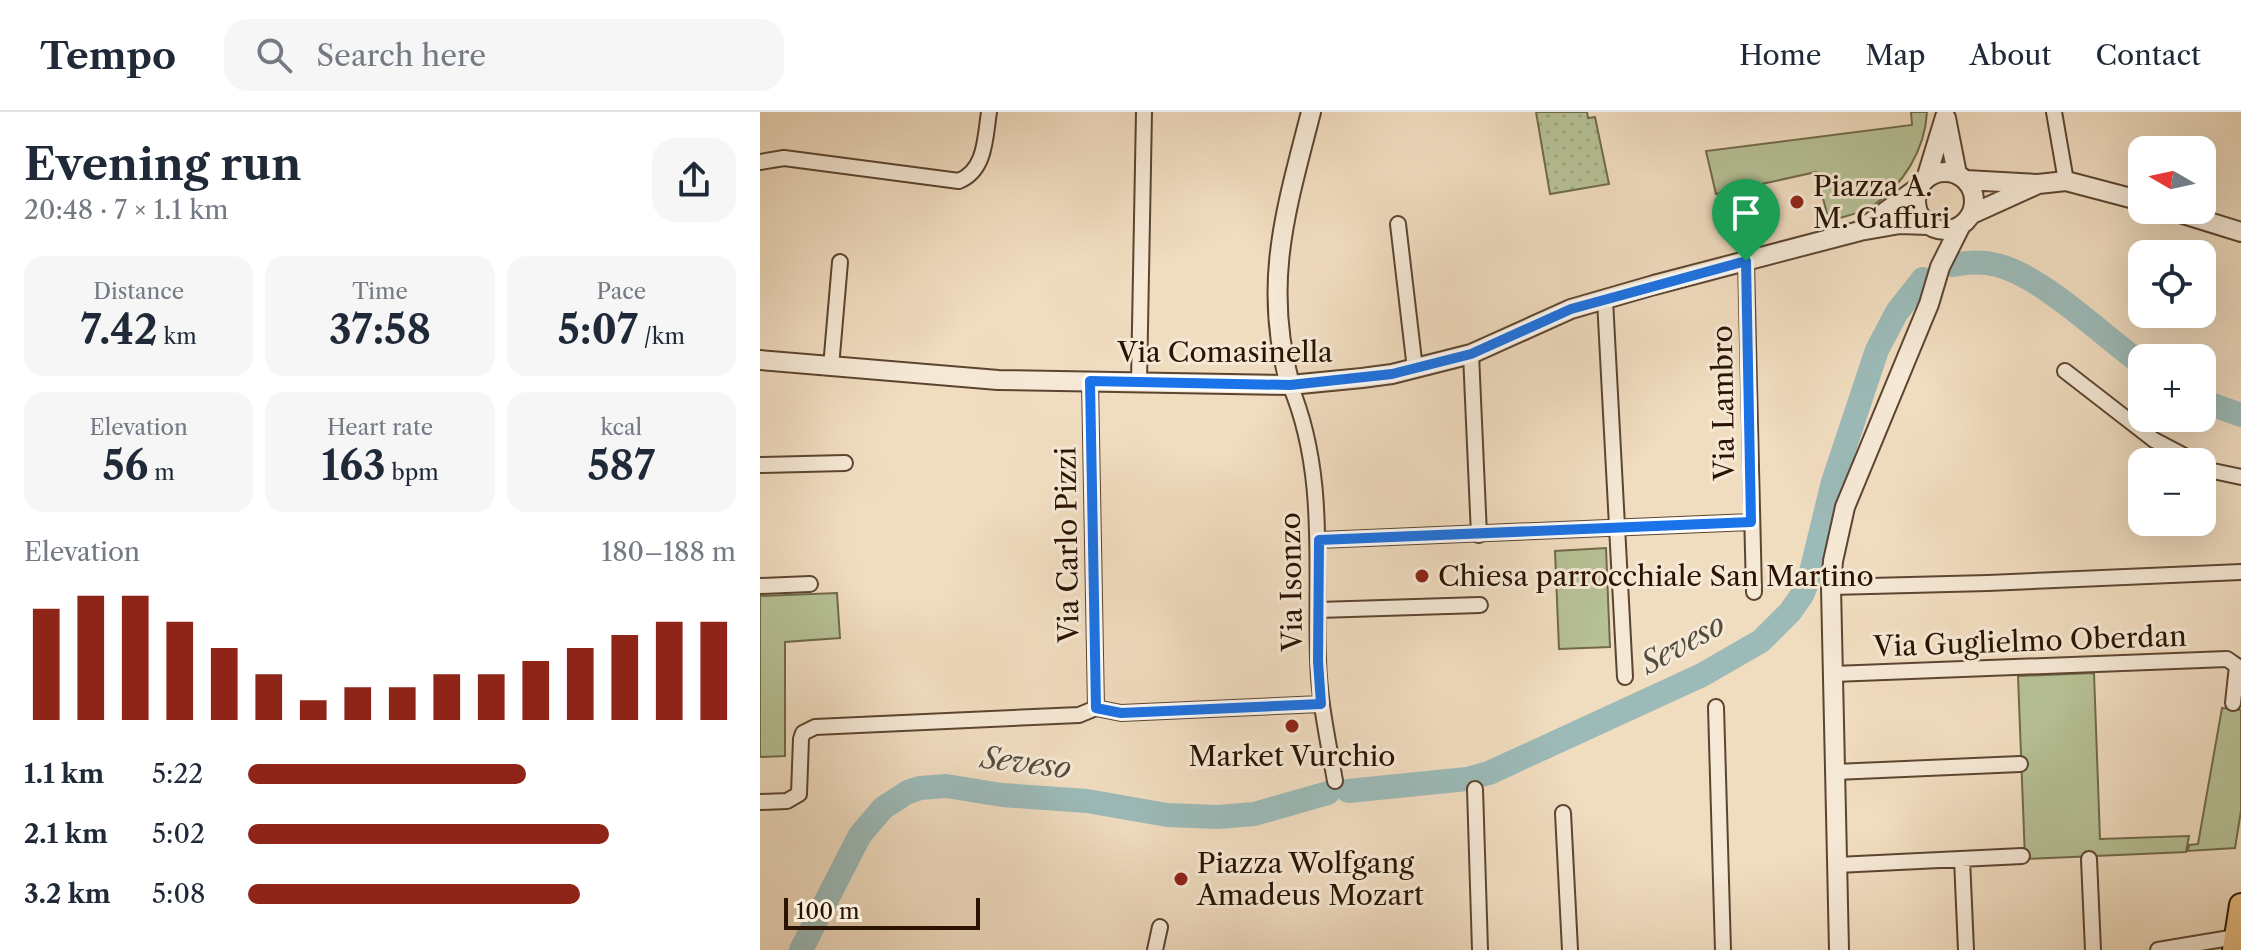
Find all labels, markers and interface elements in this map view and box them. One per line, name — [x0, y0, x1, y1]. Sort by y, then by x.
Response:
search box — [224, 19, 784, 91]
text: Tempo — [40, 32, 176, 79]
icon: search — [252, 33, 296, 77]
text: Search here — [316, 37, 486, 74]
text: Home — [1739, 38, 1821, 72]
text: Map — [1865, 38, 1925, 72]
text: About — [1969, 38, 2051, 72]
text: Contact — [2095, 38, 2201, 72]
north arrow — [2128, 136, 2216, 224]
map controls — [2128, 136, 2216, 536]
text: Evening run — [24, 137, 301, 191]
button: share — [652, 138, 736, 222]
place label: Piazza A. M. Gaffuri — [1813, 169, 1950, 235]
pin — [1712, 179, 1780, 261]
icon: arrive — [1724, 191, 1768, 235]
marker: Piazza A. M. Gaffuri — [1788, 193, 1806, 211]
text: 20:48 · 7 × 1.1 km — [24, 194, 228, 226]
button: locate — [2128, 240, 2216, 328]
text: Distance — [93, 278, 184, 305]
text: Time — [352, 278, 408, 305]
text: Pace — [596, 278, 646, 305]
text: 7.42 — [81, 305, 158, 354]
text: 37:58 — [329, 305, 431, 354]
text: 5:07 — [558, 305, 638, 354]
text: km — [158, 323, 197, 350]
text: /km — [638, 323, 685, 350]
street label: Via Lambro — [1705, 325, 1741, 482]
street label: Via Comasinella — [1116, 335, 1333, 369]
button: + — [2128, 344, 2216, 432]
text: Elevation — [90, 414, 188, 441]
text: Heart rate — [327, 414, 433, 441]
text: kcal — [601, 414, 642, 441]
text: 56 — [102, 441, 148, 490]
text: 163 — [321, 441, 386, 490]
text: 587 — [588, 441, 655, 490]
street label: Via Carlo Pizzi — [1048, 447, 1086, 644]
button: − — [2128, 448, 2216, 536]
text: m — [148, 459, 175, 486]
text: bpm — [386, 459, 439, 486]
street label: Via Isonzo — [1273, 512, 1309, 653]
text: Elevation — [24, 536, 140, 568]
text: 180–188 m — [601, 536, 736, 568]
place label: Chiesa parrocchiale San Martino — [1438, 559, 1874, 593]
marker: Chiesa parrocchiale San Martino — [1413, 567, 1431, 585]
water label: Seveso — [1632, 605, 1731, 683]
street label: Via Guglielmo Oberdan — [1872, 619, 2187, 663]
marker: Market Vurchio — [1283, 717, 1301, 735]
water label: Seveso — [977, 738, 1073, 786]
place label: Market Vurchio — [1189, 739, 1395, 773]
text: 1.1 km — [24, 758, 104, 790]
text: 5:22 — [152, 758, 203, 790]
text: 2.1 km — [24, 818, 108, 850]
text: 5:02 — [152, 818, 205, 850]
place label: Piazza Wolfgang Amadeus Mozart — [1196, 846, 1424, 912]
marker: Piazza Wolfgang Amadeus Mozart — [1172, 870, 1190, 888]
text: 3.2 km — [24, 878, 111, 910]
text: 5:08 — [152, 878, 205, 910]
scale bar — [784, 894, 980, 930]
text: 100 m — [796, 898, 859, 925]

